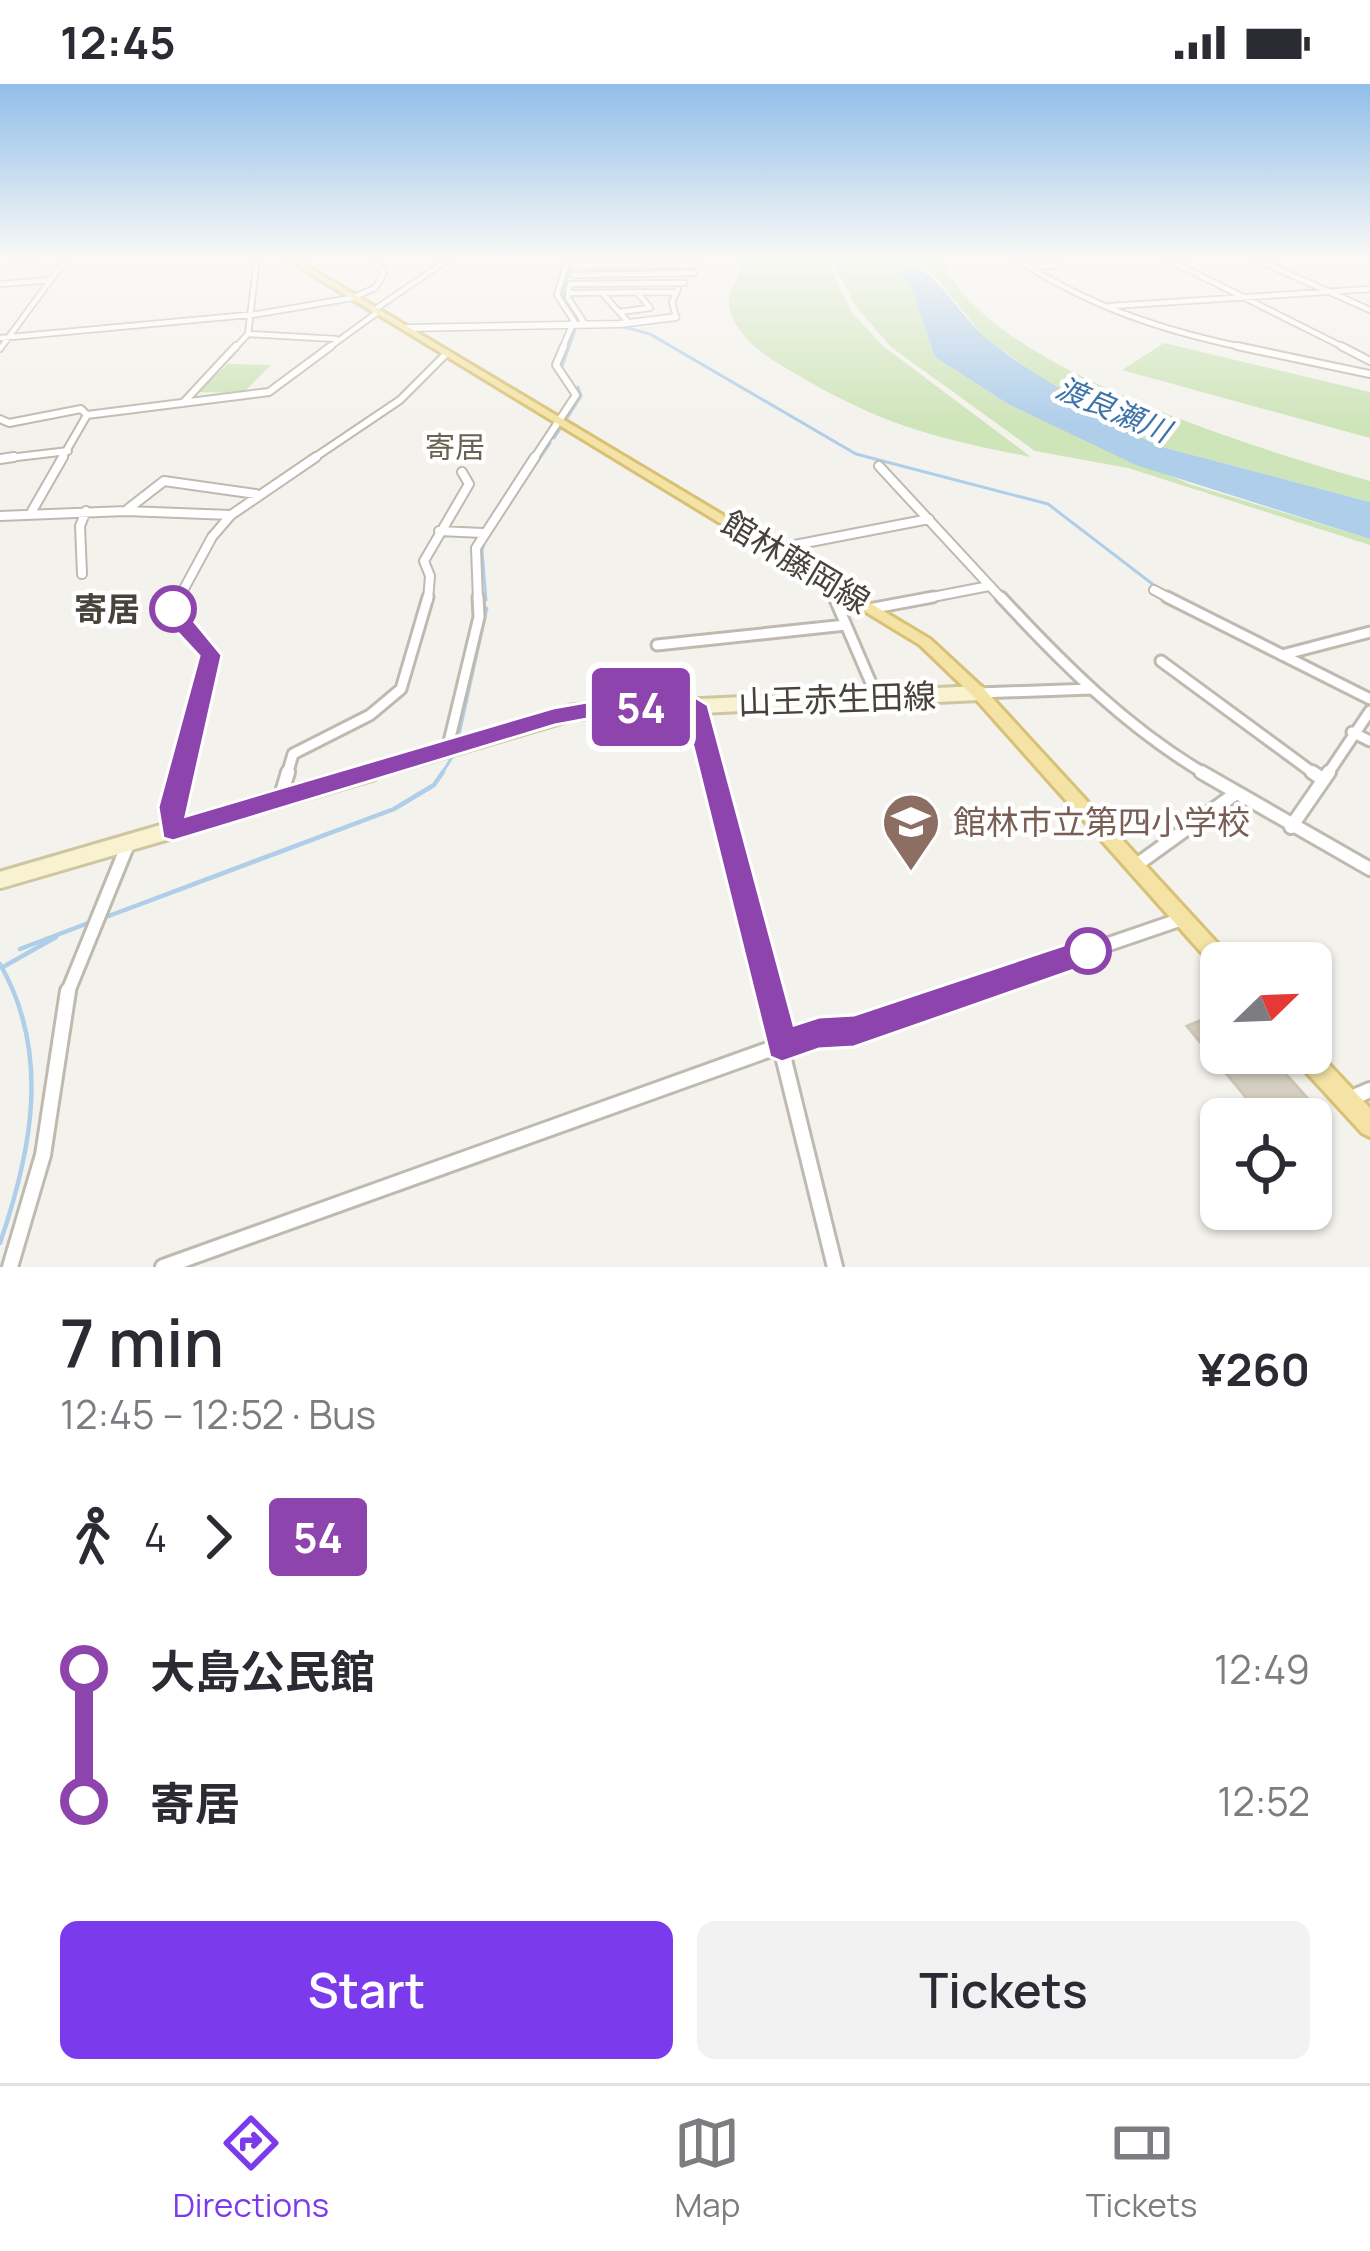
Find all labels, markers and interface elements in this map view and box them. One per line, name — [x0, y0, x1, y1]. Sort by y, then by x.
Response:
text: 12:45 — [60, 11, 176, 73]
water label: 渡良瀬川 — [1050, 366, 1180, 452]
district label: 寄居 — [425, 426, 485, 467]
street label: 館林藤岡線 — [714, 500, 879, 623]
place label: 寄居 — [74, 586, 140, 631]
marker: 寄居 — [151, 587, 195, 631]
line badge: 54 — [587, 668, 695, 746]
street label: 山王赤生田線 — [737, 673, 937, 724]
text: 54 — [616, 678, 666, 736]
school or university icon: 館林市立第四小学校 — [880, 791, 942, 873]
place label: 館林市立第四小学校 — [953, 799, 1250, 844]
unlabelled marker — [1066, 929, 1110, 973]
north arrow — [1200, 942, 1332, 1074]
map controls — [1200, 942, 1332, 1230]
button: locate — [1200, 1098, 1332, 1230]
text: 7 min — [60, 1297, 224, 1387]
text: ¥260 — [1198, 1338, 1310, 1400]
text: 12:45 – 12:52 · Bus — [60, 1387, 376, 1441]
icon: walk — [60, 1504, 126, 1570]
icon: forward — [185, 1504, 251, 1570]
text: 54 — [293, 1508, 343, 1566]
text: 4 — [144, 1510, 167, 1564]
text: 大島公民館 — [150, 1640, 375, 1702]
text: 12:49 — [1214, 1642, 1310, 1696]
text: 寄居 — [150, 1772, 240, 1834]
text: 12:52 — [1217, 1774, 1310, 1828]
button: Start — [60, 1921, 673, 2059]
button: Tickets — [697, 1921, 1310, 2059]
tab: Directions — [173, 2110, 329, 2227]
tab: Map — [674, 2110, 740, 2227]
tab: Tickets — [1086, 2110, 1197, 2227]

